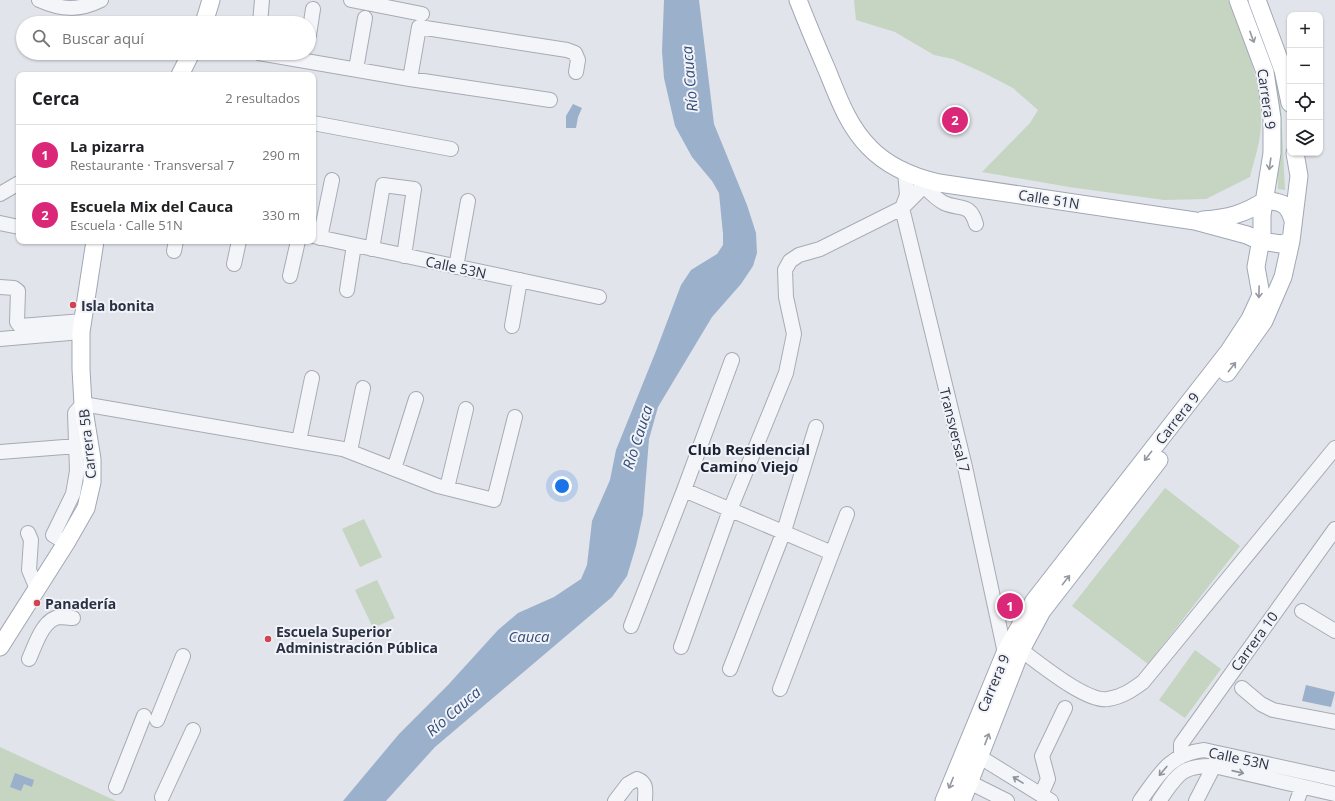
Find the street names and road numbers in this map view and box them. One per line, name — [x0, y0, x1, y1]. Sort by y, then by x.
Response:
street label: Carrera 9 — [1253, 67, 1281, 131]
street label: Calle 51N — [1017, 185, 1081, 213]
street label: Calle 53N — [424, 251, 488, 283]
street label: Transversal 7 — [935, 386, 975, 474]
street label: Carrera 9 — [1151, 388, 1203, 448]
street label: Carrera 5B — [74, 408, 100, 480]
street label: Carrera 10 — [1226, 607, 1282, 675]
street label: Carrera 9 — [972, 651, 1014, 715]
street label: Calle 53N — [1207, 742, 1271, 774]

